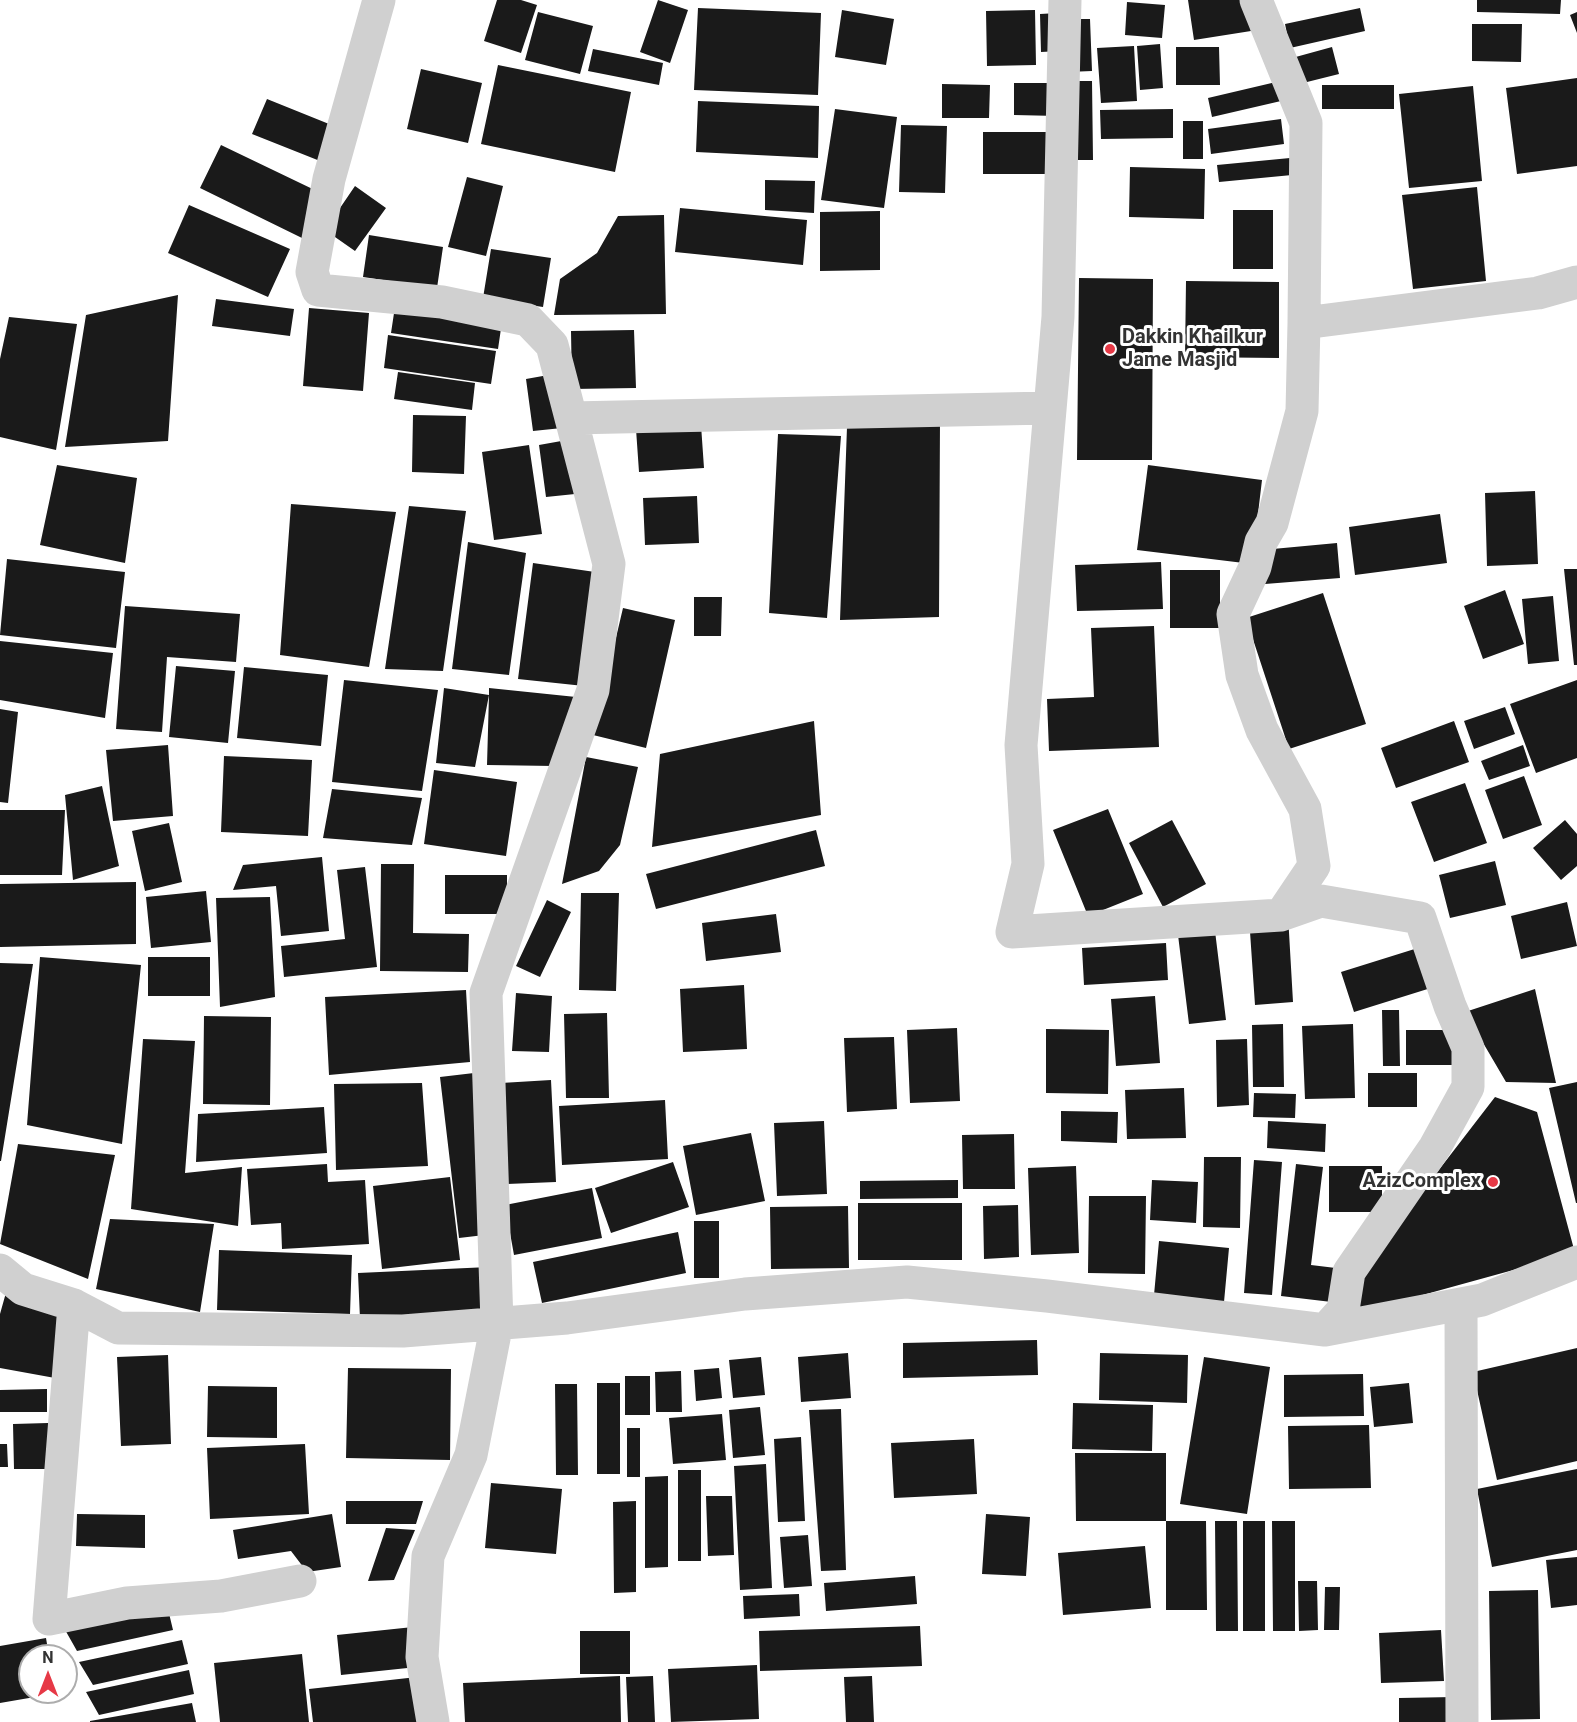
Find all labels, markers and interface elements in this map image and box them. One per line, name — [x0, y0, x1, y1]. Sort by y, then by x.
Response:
place label: Dakkin Khailkur Jame Masjid — [1122, 326, 1263, 373]
marker: Dakkin Khailkur Jame Masjid — [1103, 342, 1117, 356]
place label: AzizComplex — [1363, 1170, 1481, 1194]
marker: AzizComplex — [1486, 1175, 1500, 1189]
north arrow — [18, 1644, 78, 1704]
text: N — [42, 1648, 54, 1667]

